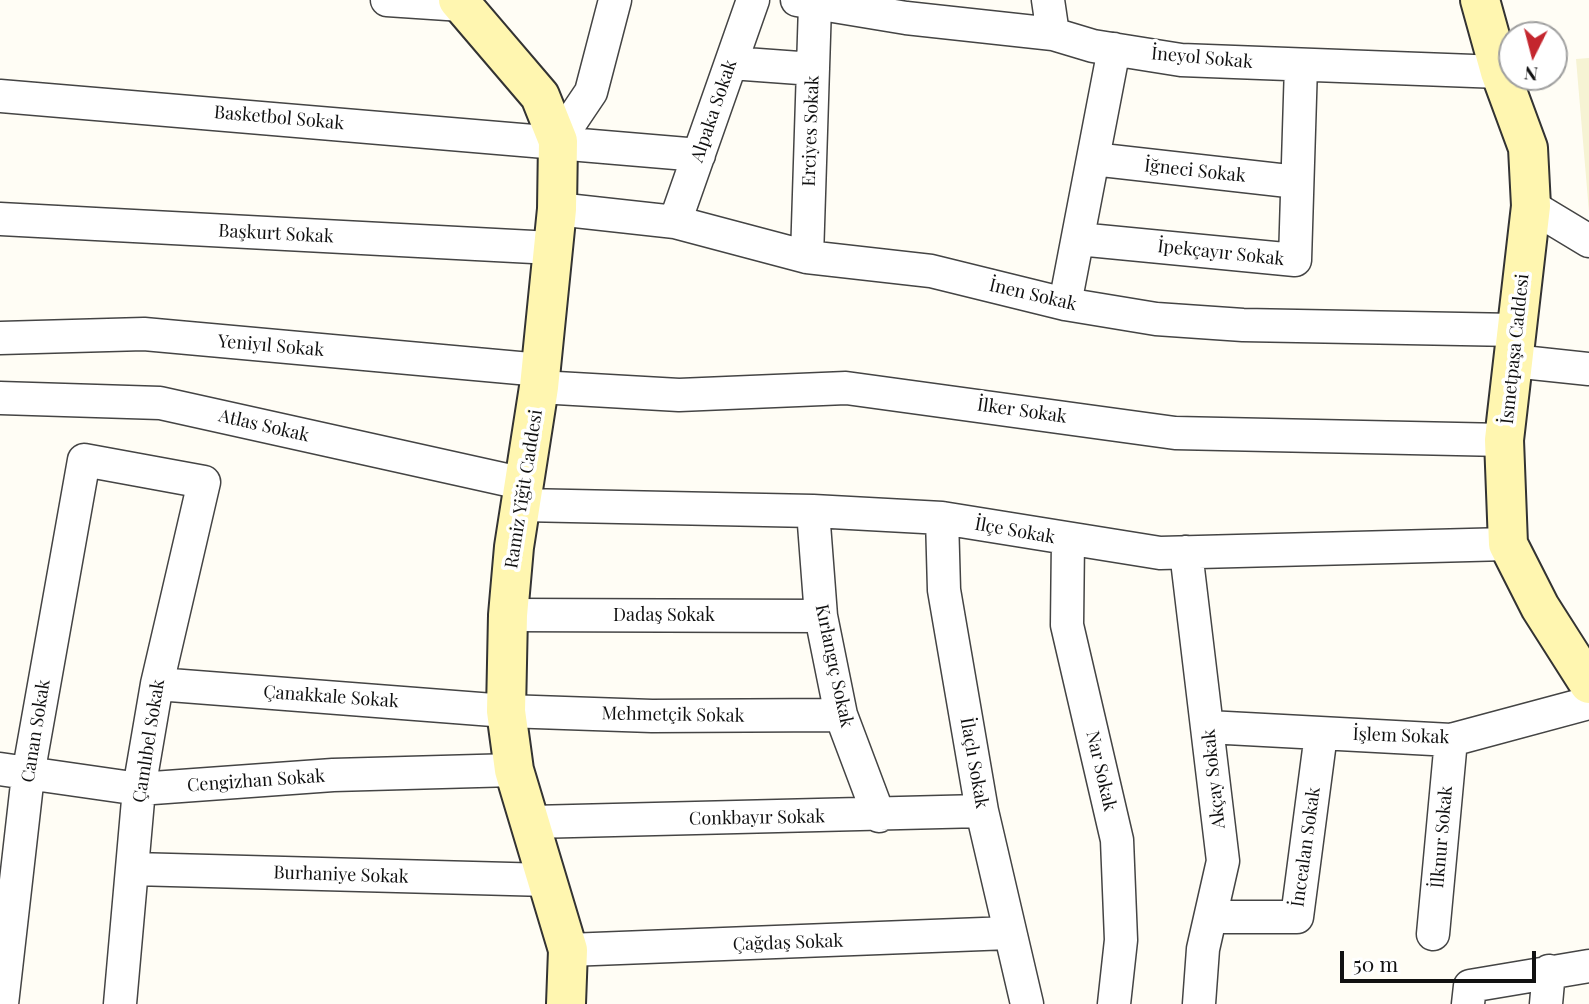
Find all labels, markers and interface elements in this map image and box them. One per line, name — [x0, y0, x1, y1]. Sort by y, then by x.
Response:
north arrow — [1498, 21, 1568, 91]
street label: İneyol Sokak — [1150, 43, 1254, 73]
street label: Alpaka Sokak — [686, 57, 742, 165]
text: N — [1523, 61, 1539, 89]
street label: Erciyes Sokak — [798, 75, 824, 187]
street label: Basketbol Sokak — [213, 102, 345, 134]
street label: İğneci Sokak — [1143, 155, 1247, 187]
street label: Başkurt Sokak — [218, 220, 334, 248]
street label: İpekçayır Sokak — [1157, 236, 1285, 270]
street label: İsmetpaşa Caddesi — [1496, 273, 1534, 425]
street label: İnen Sokak — [987, 274, 1079, 316]
street label: Yeniyıl Sokak — [217, 331, 325, 361]
street label: İlker Sokak — [976, 394, 1068, 428]
street label: Atlas Sokak — [217, 405, 311, 447]
street label: Ramiz Yiğit Caddesi — [501, 408, 547, 570]
street label: İlçe Sokak — [973, 513, 1057, 549]
street label: Kırlangıç Sokak — [810, 602, 858, 730]
street label: Dadaş Sokak — [613, 604, 715, 626]
street label: Canan Sokak — [17, 678, 55, 784]
street label: Çamlıbel Sokak — [129, 678, 169, 804]
street label: Çanakkale Sokak — [263, 681, 399, 713]
street label: Mehmetçik Sokak — [601, 703, 745, 727]
street label: İlaçlı Sokak — [955, 716, 993, 810]
street label: İşlem Sokak — [1352, 724, 1450, 748]
street label: Akçay Sokak — [1198, 728, 1230, 830]
street label: Nar Sokak — [1081, 729, 1121, 813]
street label: Cengizhan Sokak — [186, 765, 326, 797]
street label: İlknur Sokak — [1427, 785, 1457, 889]
street label: İncealan Sokak — [1287, 786, 1325, 908]
street label: Conkbayır Sokak — [689, 806, 825, 830]
street label: Burhaniye Sokak — [273, 862, 409, 888]
street label: Çağdaş Sokak — [732, 930, 844, 956]
scale bar — [1344, 937, 1540, 981]
text: 50 m — [1353, 949, 1398, 977]

